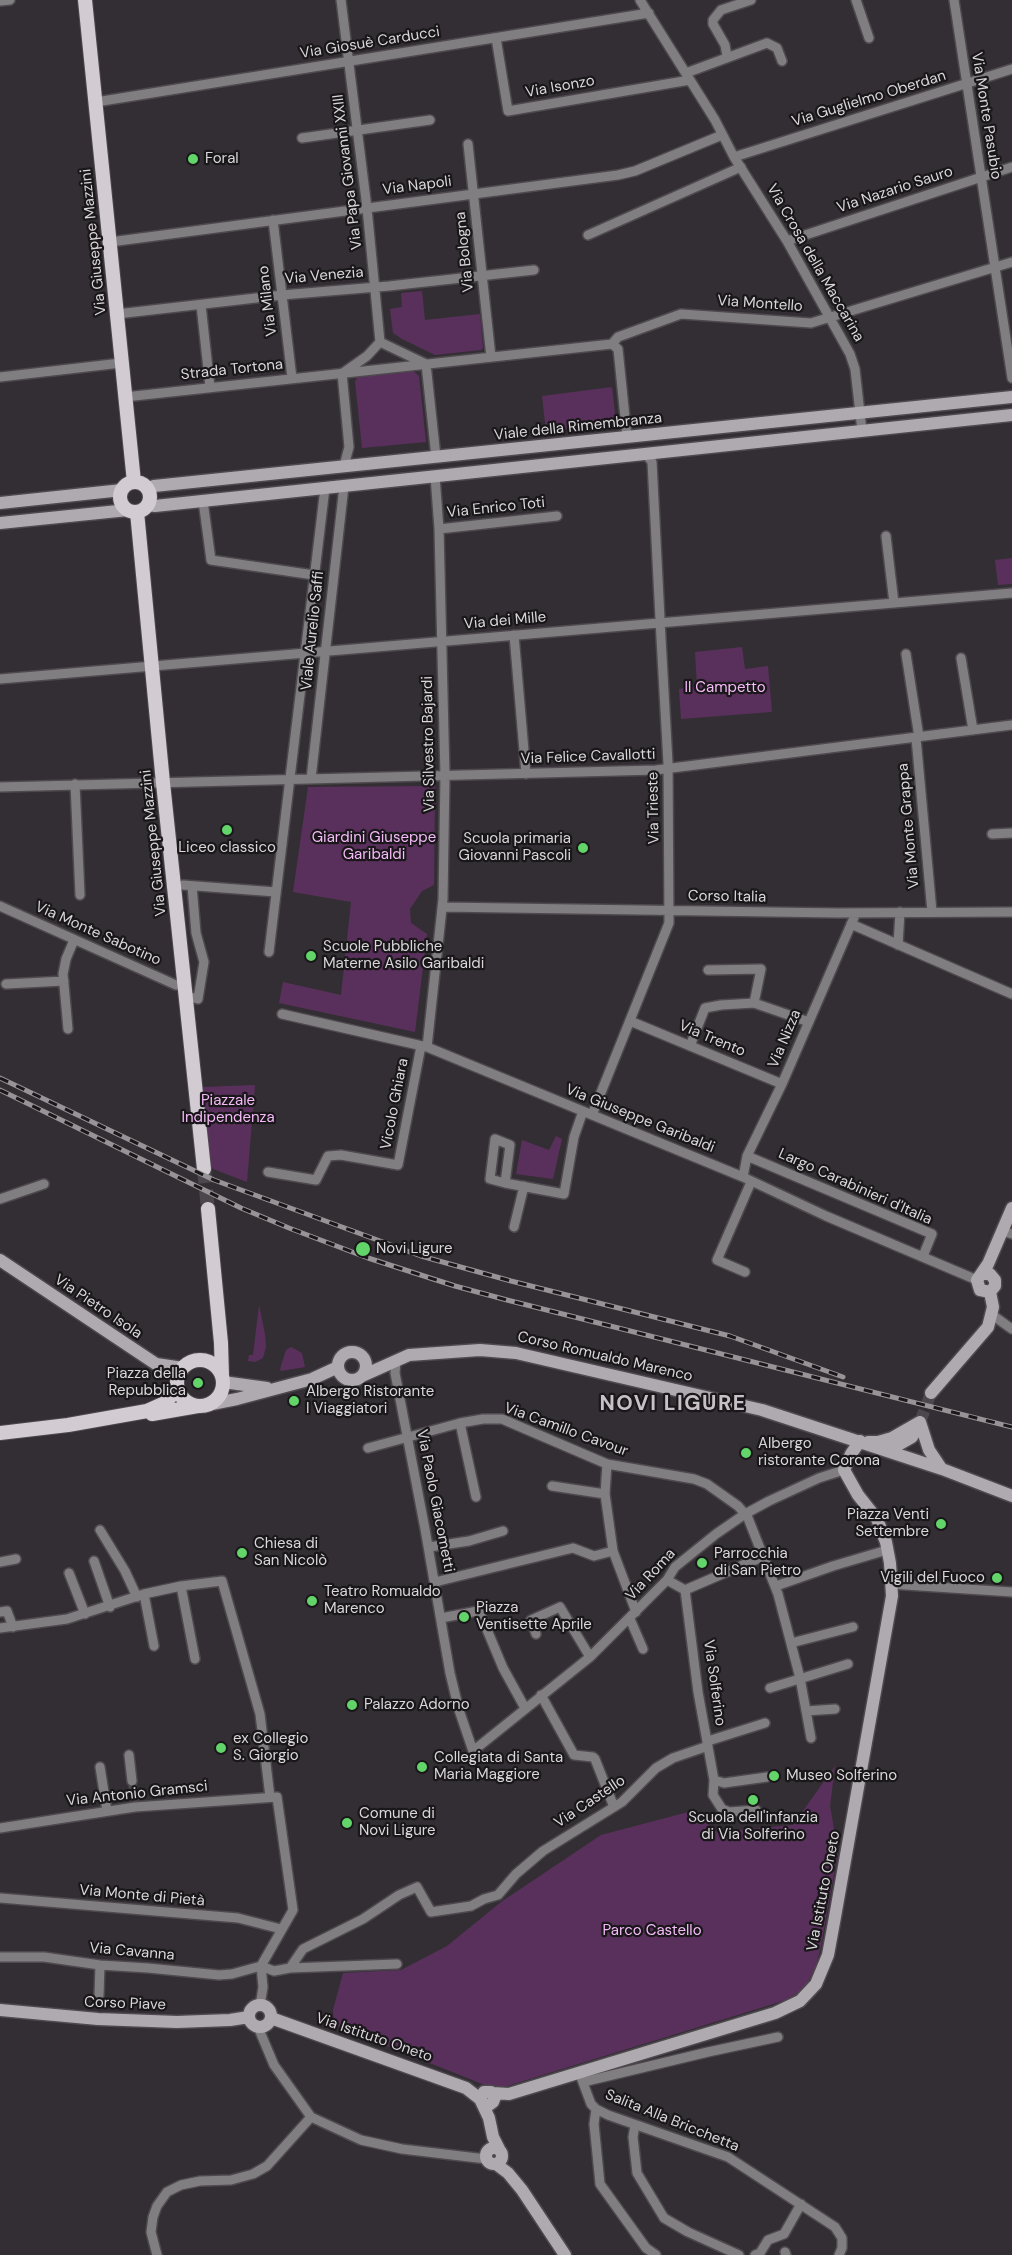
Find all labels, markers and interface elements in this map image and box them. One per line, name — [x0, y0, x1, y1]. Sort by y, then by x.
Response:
street label: Via Giosuè Carducci — [299, 23, 441, 63]
street label: Via Monte Pasubio — [967, 51, 1005, 181]
street label: Via Guglielmo Oberdan — [790, 67, 948, 131]
street label: Via Isonzo — [524, 72, 596, 102]
street label: Via Papa Giovanni XXIII — [330, 93, 366, 251]
place label: Foral — [205, 150, 239, 168]
marker: Foral — [186, 152, 200, 166]
street label: Via Nazario Sauro — [835, 163, 955, 217]
street label: Via Giuseppe Mazzini — [77, 168, 111, 316]
street label: Via Napoli — [381, 173, 453, 199]
street label: Via Crosa della Maccarina — [762, 181, 868, 345]
street label: Via Bologna — [452, 211, 478, 293]
street label: Via Venezia — [284, 264, 364, 288]
street label: Via Milano — [255, 265, 281, 337]
street label: Via Montello — [717, 292, 803, 316]
street label: Strada Tortona — [180, 356, 284, 384]
street label: Viale della Rimembranza — [493, 409, 663, 445]
street label: Via Enrico Toti — [446, 494, 546, 522]
street label: Viale Aurelio Saffi — [298, 570, 328, 692]
street label: Via dei Mille — [463, 608, 547, 634]
street label: Via Silvestro Bajardi — [419, 676, 439, 812]
park label: Il Campetto — [684, 679, 766, 697]
street label: Via Felice Cavallotti — [520, 746, 656, 768]
street label: Via Monte Grappa — [895, 762, 923, 890]
street label: Via Giuseppe Mazzini — [137, 769, 171, 917]
street label: Via Trieste — [644, 772, 664, 844]
marker: Liceo classico — [220, 823, 234, 837]
park label: Giardini Giuseppe Garibaldi — [312, 829, 436, 864]
place label: Scuola primaria Giovanni Pascoli — [459, 830, 571, 865]
place label: Liceo classico — [178, 839, 276, 857]
marker: Scuola primaria Giovanni Pascoli — [576, 841, 590, 855]
street label: Corso Italia — [688, 887, 766, 907]
street label: Via Monte Sabotino — [32, 898, 164, 970]
place label: Scuole Pubbliche Materne Asilo Garibaldi — [323, 938, 484, 973]
marker: Scuole Pubbliche Materne Asilo Garibaldi — [304, 949, 318, 963]
street label: Via Nizza — [765, 1007, 805, 1071]
street label: Via Trento — [676, 1017, 748, 1061]
street label: Vicolo Ghiara — [377, 1057, 413, 1151]
street label: Via Giuseppe Garibaldi — [563, 1081, 717, 1157]
park label: Piazzale Indipendenza — [181, 1092, 275, 1127]
street label: Largo Carabinieri d'Italia — [775, 1145, 935, 1229]
marker: Novi Ligure — [354, 1240, 372, 1258]
place label: Novi Ligure — [376, 1240, 453, 1258]
street label: Via Pietro Isola — [51, 1271, 145, 1343]
street label: Corso Romualdo Marenco — [516, 1328, 694, 1386]
place label: Piazza della Repubblica — [107, 1365, 186, 1400]
marker: Piazza della Repubblica — [191, 1376, 205, 1390]
place label: Albergo Ristorante I Viaggiatori — [306, 1383, 434, 1418]
district label: NOVI LIGURE — [600, 1391, 746, 1417]
marker: Albergo Ristorante I Viaggiatori — [287, 1394, 301, 1408]
street label: Via Camillo Cavour — [502, 1399, 630, 1461]
street label: Via Paolo Giacometti — [412, 1428, 458, 1574]
place label: Albergo ristorante Corona — [758, 1435, 880, 1470]
marker: Albergo ristorante Corona — [739, 1446, 753, 1460]
place label: Piazza Venti Settembre — [847, 1506, 929, 1541]
marker: Piazza Venti Settembre — [934, 1517, 948, 1531]
place label: Chiesa di San Nicolò — [254, 1535, 327, 1570]
street label: Via Roma — [622, 1545, 680, 1605]
place label: Parrocchia di San Pietro — [714, 1545, 801, 1580]
marker: Chiesa di San Nicolò — [235, 1546, 249, 1560]
marker: Parrocchia di San Pietro — [695, 1556, 709, 1570]
place label: Vigili del Fuoco — [880, 1569, 985, 1587]
marker: Vigili del Fuoco — [990, 1571, 1004, 1585]
place label: Teatro Romualdo Marenco — [324, 1583, 441, 1618]
marker: Teatro Romualdo Marenco — [305, 1594, 319, 1608]
place label: Piazza Ventisette Aprile — [476, 1599, 592, 1634]
marker: Piazza Ventisette Aprile — [457, 1610, 471, 1624]
street label: Via Solferino — [699, 1639, 729, 1727]
place label: Palazzo Adorno — [364, 1696, 470, 1714]
marker: Palazzo Adorno — [345, 1698, 359, 1712]
place label: ex Collegio S. Giorgio — [233, 1730, 308, 1765]
marker: ex Collegio S. Giorgio — [214, 1741, 228, 1755]
place label: Collegiata di Santa Maria Maggiore — [434, 1749, 563, 1784]
marker: Collegiata di Santa Maria Maggiore — [415, 1760, 429, 1774]
place label: Museo Solferino — [786, 1767, 897, 1785]
marker: Museo Solferino — [767, 1769, 781, 1783]
street label: Via Castello — [551, 1772, 629, 1832]
street label: Via Antonio Gramsci — [65, 1778, 209, 1810]
marker: Scuola dell'infanzia di Via Solferino — [746, 1793, 760, 1807]
place label: Comune di Novi Ligure — [359, 1805, 436, 1840]
place label: Scuola dell'infanzia di Via Solferino — [688, 1809, 818, 1844]
marker: Comune di Novi Ligure — [340, 1816, 354, 1830]
street label: Via Istituto Oneto — [804, 1829, 844, 1953]
street label: Via Monte di Pietà — [79, 1882, 205, 1910]
park label: Parco Castello — [602, 1922, 702, 1940]
street label: Via Cavanna — [89, 1939, 175, 1965]
street label: Corso Piave — [84, 1994, 166, 2014]
street label: Via Istituto Oneto — [313, 2010, 435, 2066]
street label: Salita Alla Bricchetta — [602, 2086, 742, 2156]

